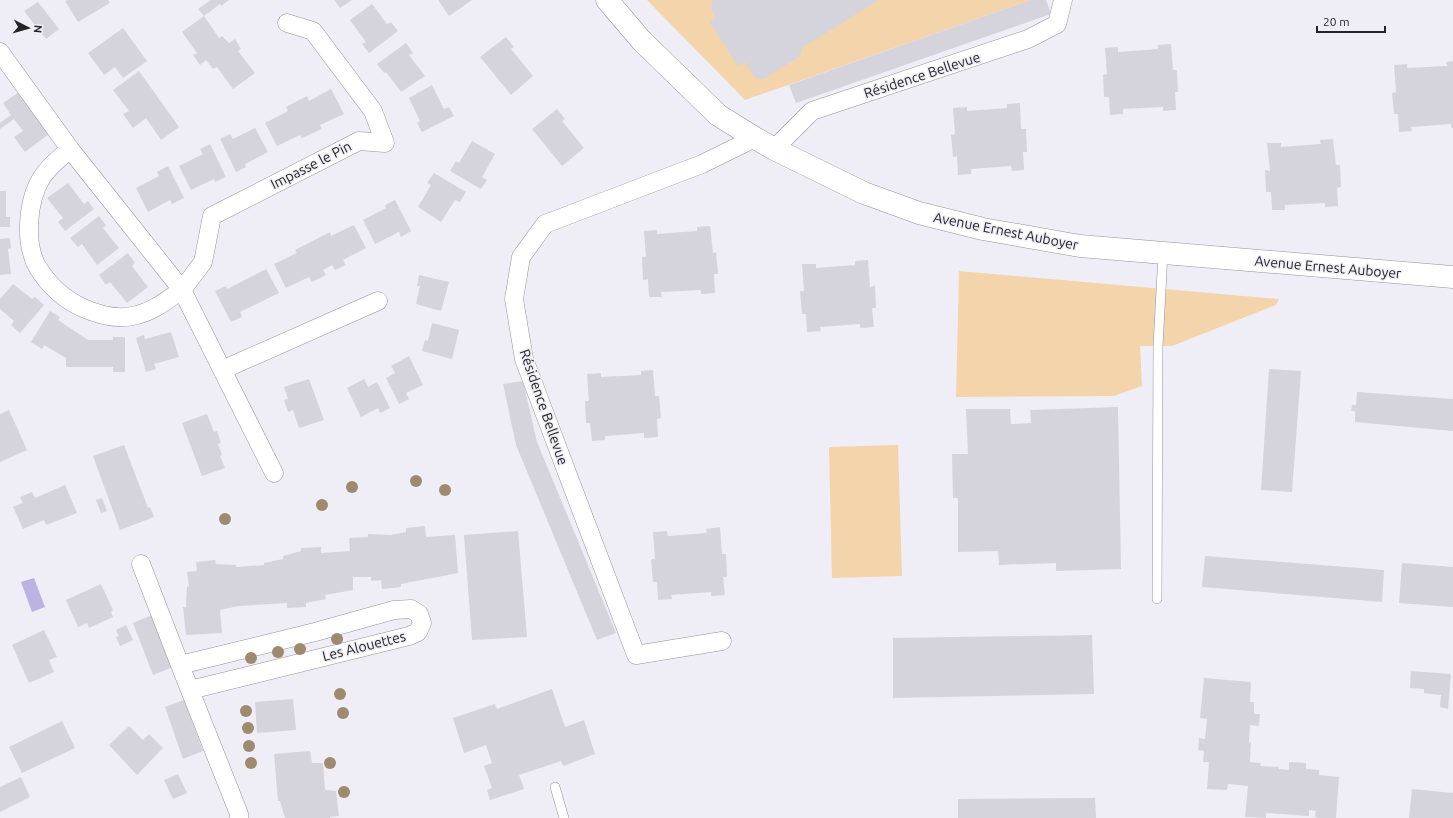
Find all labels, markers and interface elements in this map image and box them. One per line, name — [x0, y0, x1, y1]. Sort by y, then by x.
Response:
north arrow — [8, 8, 48, 48]
scale bar — [1317, 8, 1385, 34]
text: 20 m — [1323, 15, 1350, 28]
text: N — [32, 24, 44, 34]
street label: Résidence Bellevue — [862, 49, 982, 101]
street label: Impasse le Pin — [268, 138, 354, 192]
street label: Avenue Ernest Auboyer — [932, 209, 1080, 253]
street label: Avenue Ernest Auboyer — [1254, 253, 1403, 281]
street label: Résidence Bellevue — [517, 347, 571, 467]
street label: Les Alouettes — [321, 628, 407, 664]

